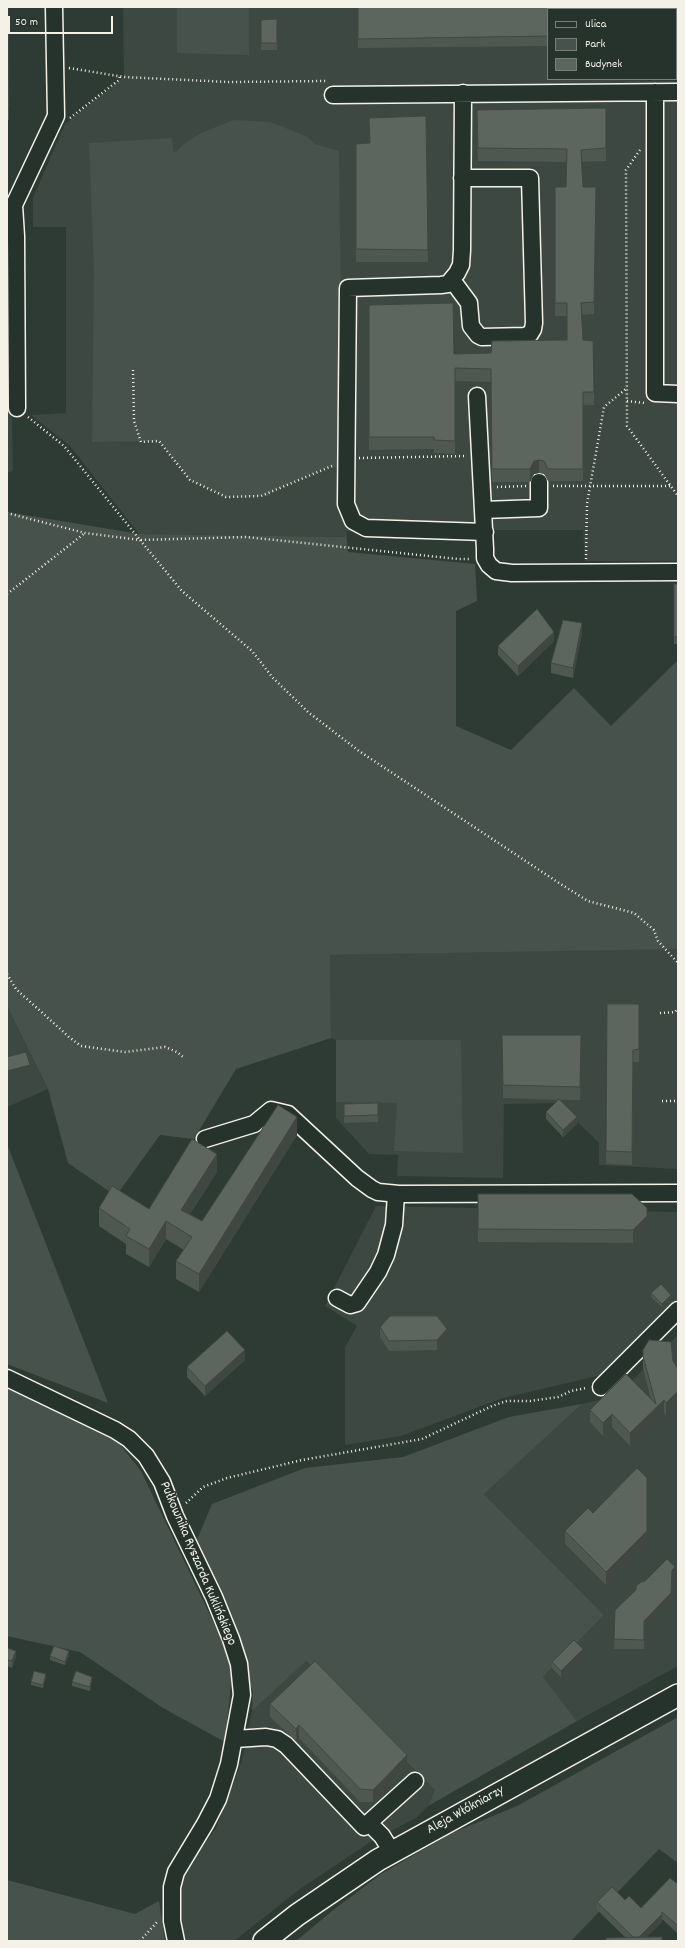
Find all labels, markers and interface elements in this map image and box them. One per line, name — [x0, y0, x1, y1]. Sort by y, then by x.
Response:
scale bar — [10, 8, 115, 34]
legend — [547, 8, 677, 80]
text: 50 m — [15, 14, 38, 31]
text: Ulica — [585, 16, 606, 33]
text: Park — [585, 36, 605, 53]
text: Budynek — [585, 56, 622, 73]
street label: Pułkownika Ryszarda Kuklińskiego — [155, 1479, 239, 1649]
street label: Aleja Włókniarzy — [424, 1783, 508, 1839]

